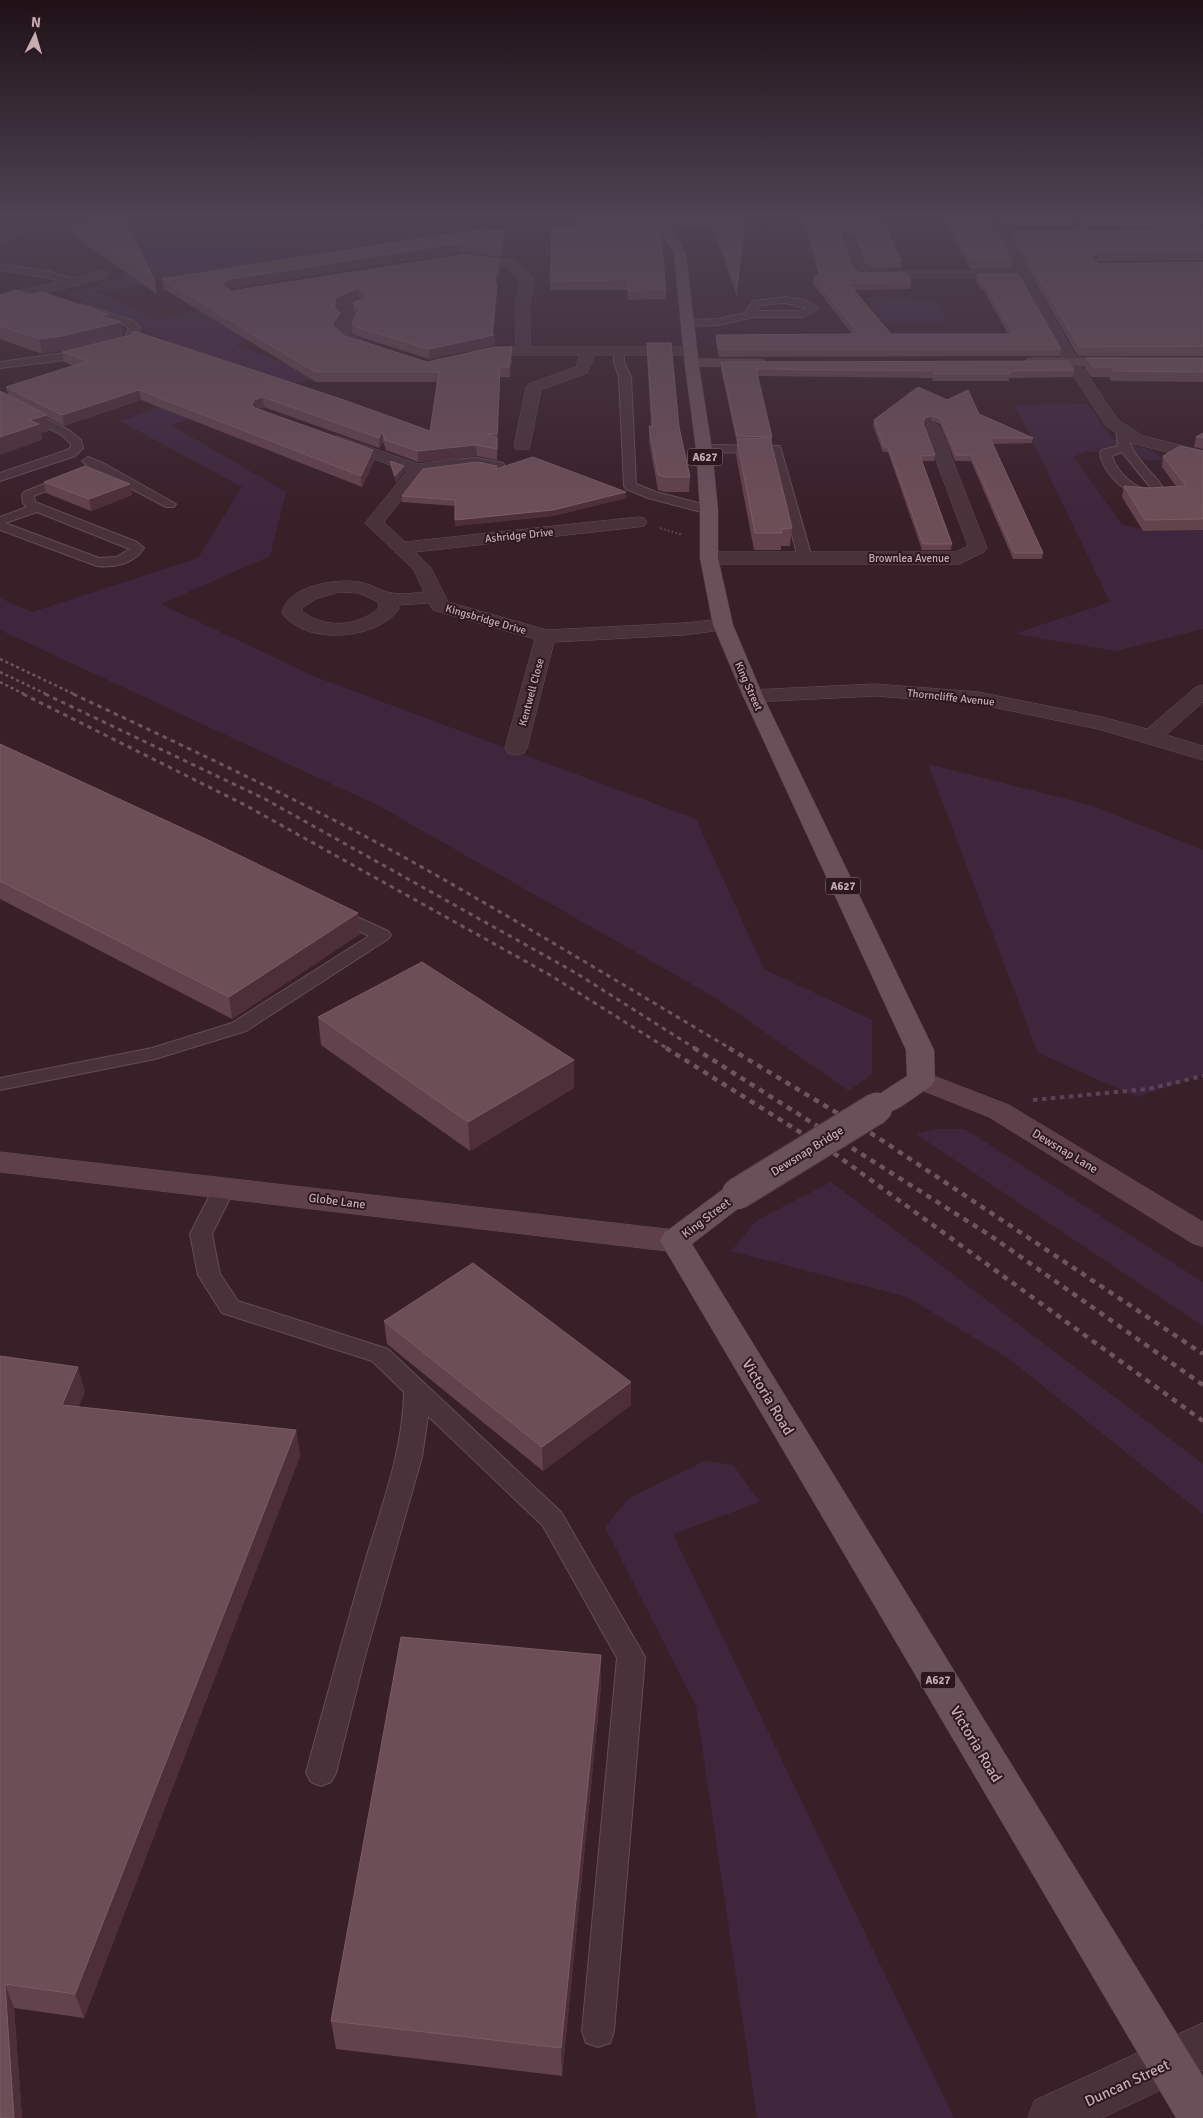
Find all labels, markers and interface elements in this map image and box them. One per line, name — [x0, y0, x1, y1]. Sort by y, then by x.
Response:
north arrow — [10, 10, 60, 60]
text: N — [30, 14, 42, 31]
road number: A627 — [688, 448, 722, 466]
street label: Ashridge Drive — [484, 525, 554, 546]
street label: Brownlea Avenue — [869, 552, 949, 565]
street label: Kingsbridge Drive — [444, 602, 528, 637]
street label: Kentwell Close — [516, 657, 547, 727]
street label: King Street — [732, 660, 765, 713]
street label: Thorncliffe Avenue — [907, 686, 995, 709]
road number: A627 — [826, 878, 860, 894]
street label: Dewsnap Bridge — [768, 1123, 846, 1180]
street label: Dewsnap Lane — [1029, 1126, 1100, 1177]
street label: Globe Lane — [308, 1191, 366, 1212]
street label: King Street — [679, 1195, 734, 1242]
street label: Victoria Road — [738, 1356, 798, 1438]
road number: A627 — [920, 1672, 956, 1688]
street label: Victoria Road — [946, 1703, 1006, 1785]
street label: Duncan Street — [1082, 2056, 1172, 2110]

